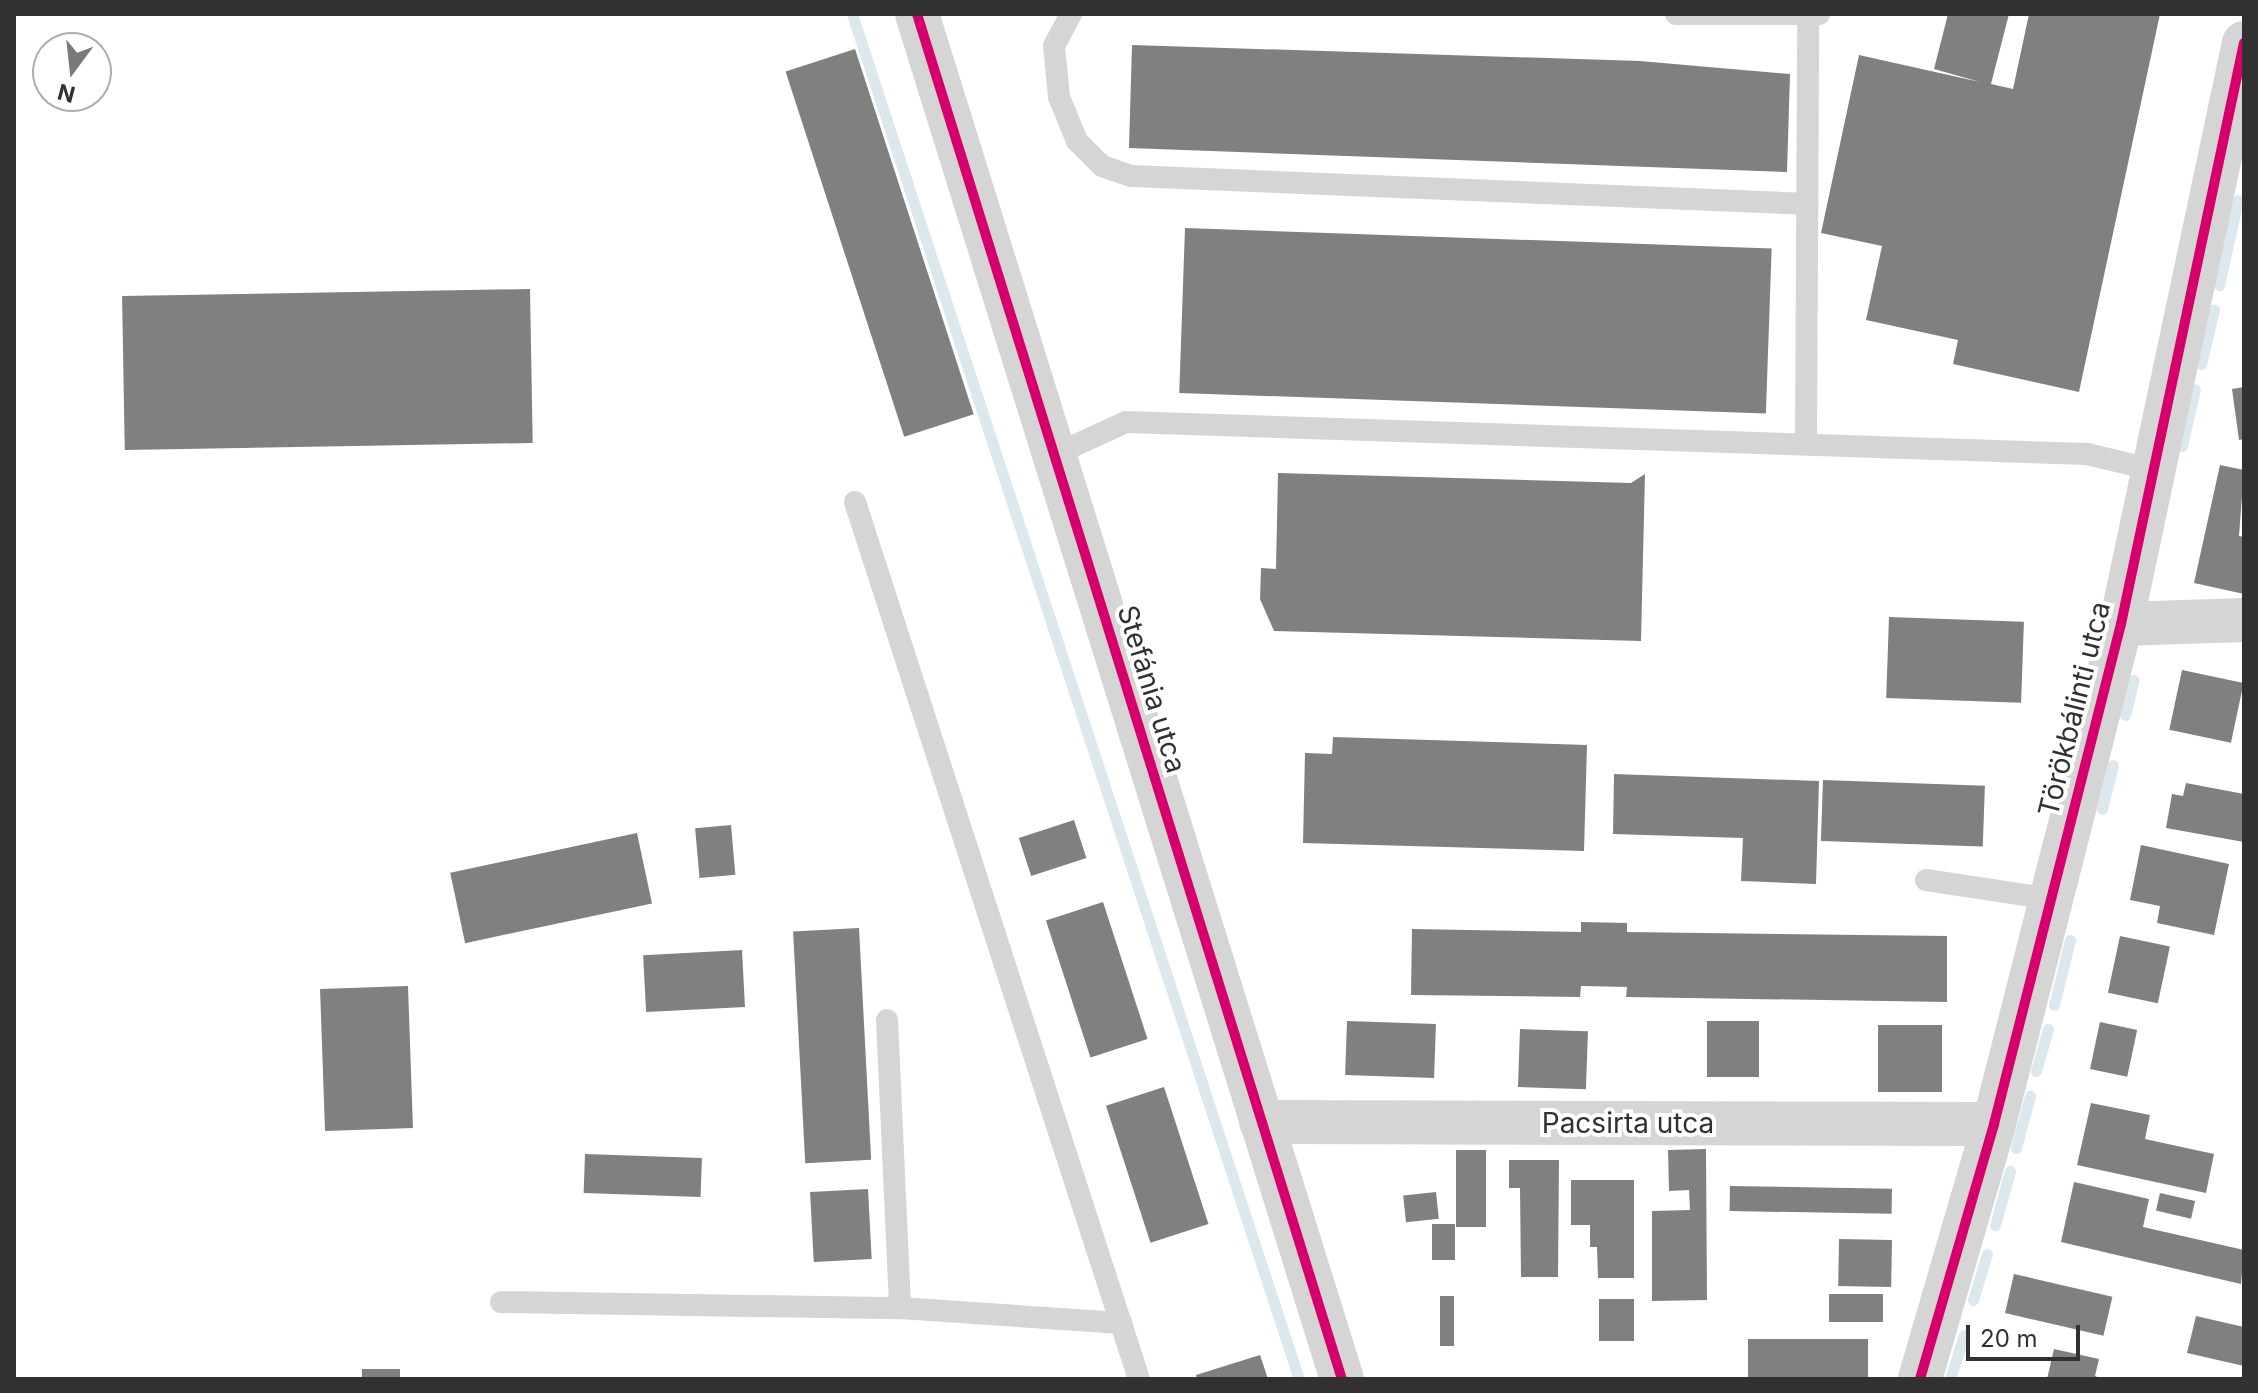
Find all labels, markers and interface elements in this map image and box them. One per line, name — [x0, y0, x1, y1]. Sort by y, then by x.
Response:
north arrow — [32, 32, 112, 112]
text: N — [55, 79, 78, 108]
street label: Törökbálinti utca — [2031, 598, 2117, 820]
street label: Stefánia utca — [1111, 601, 1193, 777]
street label: Pacsirta utca — [1542, 1106, 1714, 1140]
scale bar — [1970, 1309, 2084, 1359]
text: 20 m — [1980, 1324, 2038, 1353]

